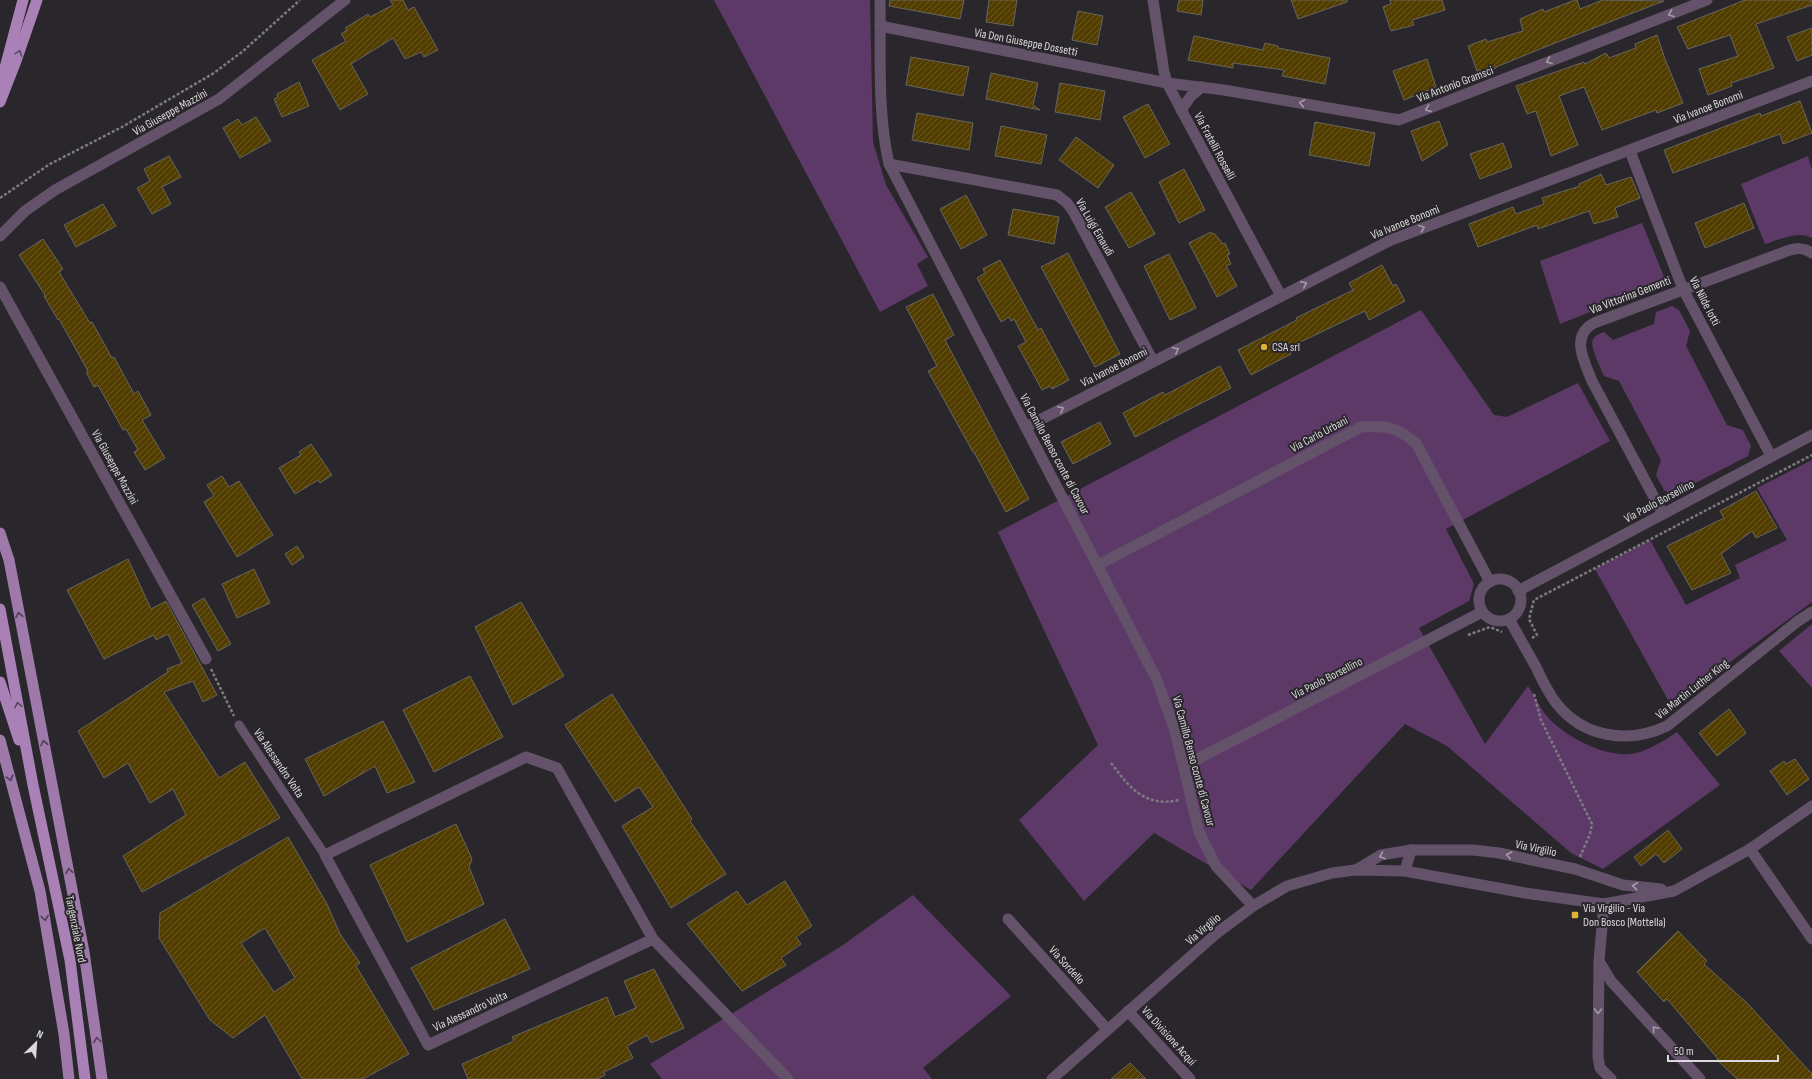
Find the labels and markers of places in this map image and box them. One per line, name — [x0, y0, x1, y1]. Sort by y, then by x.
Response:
place label: CSA srl — [1272, 340, 1300, 355]
marker: CSA srl — [1259, 342, 1269, 352]
place label: Via Virgilio - Via Don Bosco (Mottella) — [1583, 901, 1666, 930]
marker: Via Virgilio - Via Don Bosco (Mottella) — [1570, 910, 1580, 920]

